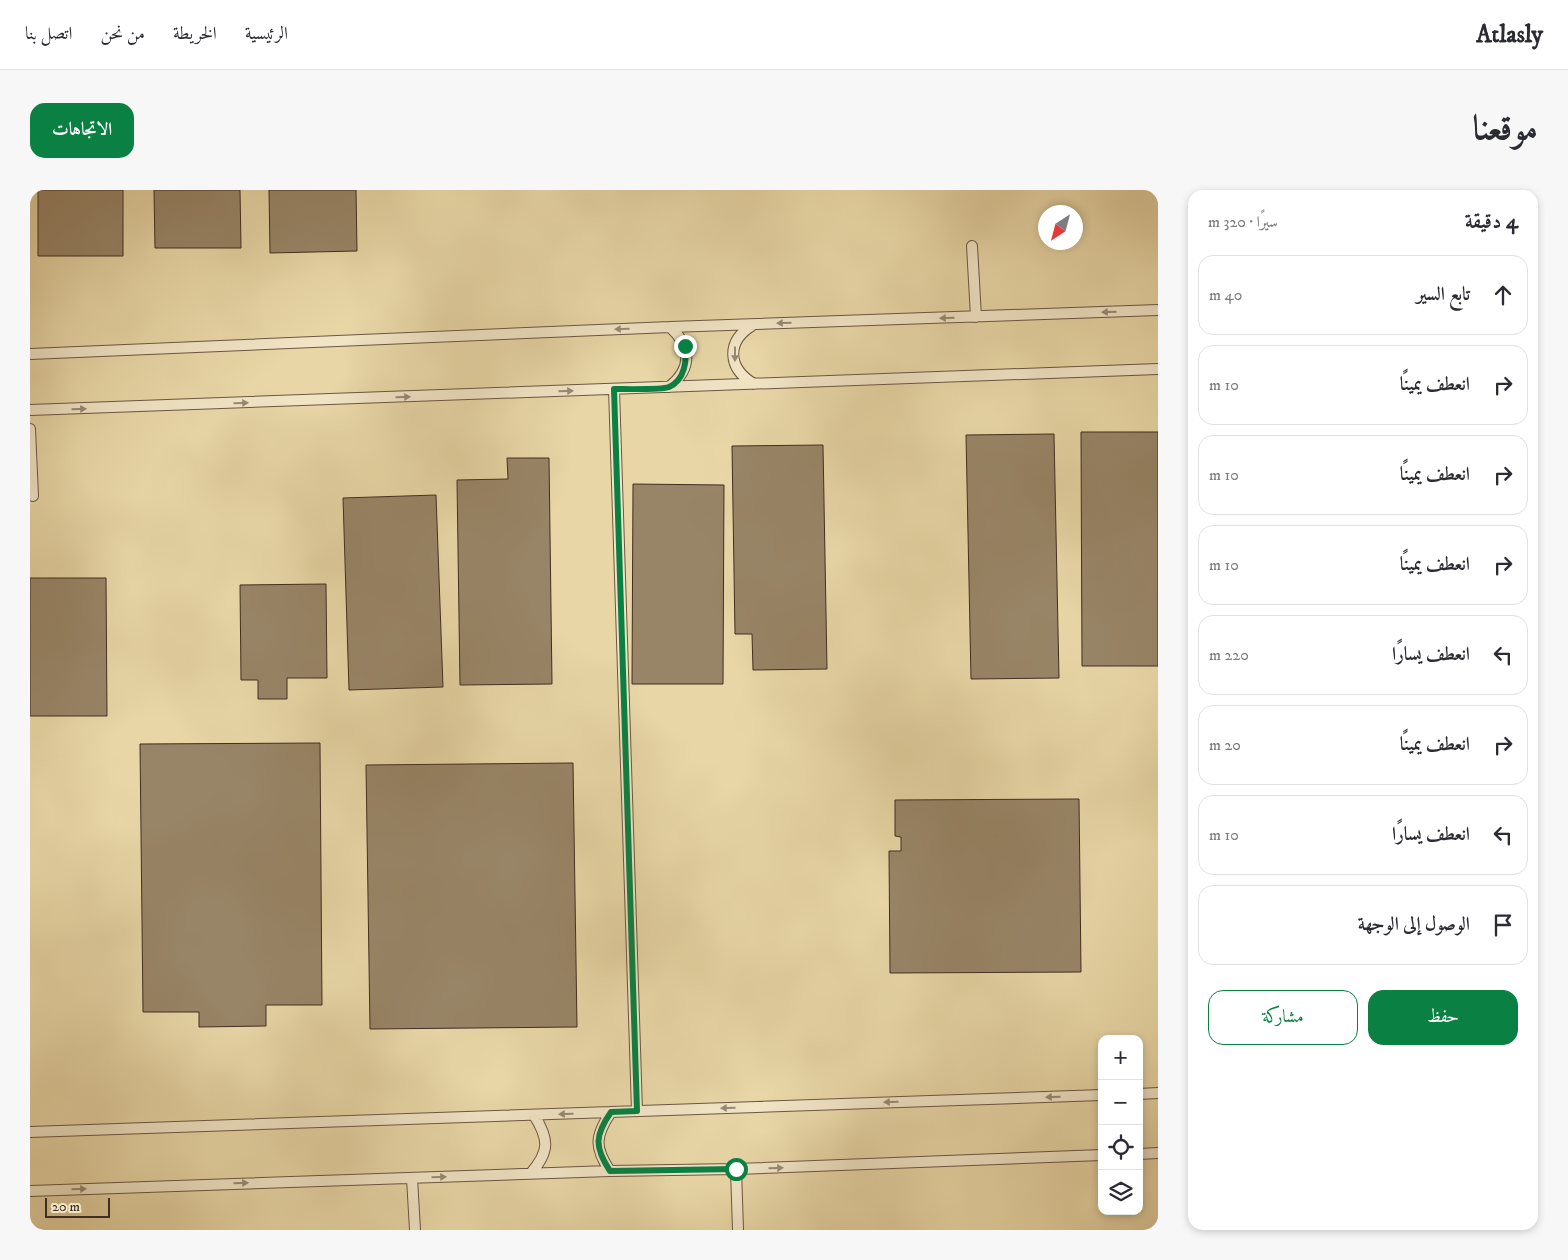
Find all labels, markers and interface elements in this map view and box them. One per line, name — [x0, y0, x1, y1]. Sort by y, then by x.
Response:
text: Atlasly — [1476, 20, 1543, 50]
text: اتصل بنا — [25, 23, 72, 45]
text: من نحن — [100, 23, 145, 45]
text: الخريطة — [173, 23, 217, 45]
text: الرئيسية — [245, 23, 288, 45]
button: الاتجاهات — [30, 103, 134, 158]
text: موقعنا — [1473, 107, 1538, 151]
north arrow — [1038, 205, 1083, 250]
text: 4 دقيقة — [1465, 209, 1518, 235]
text: سيرًا · 320 m — [1208, 212, 1278, 232]
icon: ahead — [1489, 281, 1517, 309]
text: تابع السير — [1416, 283, 1470, 306]
text: 40 m — [1209, 285, 1242, 305]
one-way arrow — [1101, 308, 1117, 316]
one-way arrow — [939, 314, 955, 322]
one-way arrow — [776, 320, 792, 328]
one-way arrow — [614, 326, 630, 334]
route end — [674, 335, 697, 358]
one-way arrow — [731, 347, 739, 363]
icon: right — [1489, 371, 1517, 399]
text: انعطف يمينًا — [1400, 373, 1470, 396]
text: 10 m — [1209, 375, 1239, 395]
one-way arrow — [558, 386, 574, 394]
one-way arrow — [396, 392, 412, 400]
one-way arrow — [233, 398, 249, 406]
one-way arrow — [71, 404, 87, 412]
icon: right — [1489, 461, 1517, 489]
text: انعطف يمينًا — [1400, 463, 1470, 486]
text: 10 m — [1209, 465, 1239, 485]
icon: right — [1489, 551, 1517, 579]
text: انعطف يمينًا — [1400, 553, 1470, 576]
text: 10 m — [1209, 555, 1239, 575]
icon: left — [1489, 641, 1517, 669]
text: انعطف يسارًا — [1392, 643, 1470, 666]
text: 220 m — [1209, 645, 1249, 665]
icon: right — [1489, 731, 1517, 759]
text: انعطف يمينًا — [1400, 733, 1470, 756]
text: 20 m — [1209, 735, 1241, 755]
icon: left — [1489, 821, 1517, 849]
text: انعطف يسارًا — [1392, 823, 1470, 846]
text: 10 m — [1209, 825, 1239, 845]
icon: arrive — [1489, 911, 1517, 939]
text: الوصول إلى الوجهة — [1358, 913, 1470, 936]
button: مشاركة — [1208, 990, 1358, 1045]
button: حفظ — [1368, 990, 1518, 1045]
map controls — [1098, 1035, 1143, 1215]
button: + — [1098, 1035, 1143, 1080]
button: − — [1098, 1080, 1143, 1125]
one-way arrow — [1045, 1093, 1061, 1101]
one-way arrow — [882, 1099, 898, 1107]
one-way arrow — [720, 1104, 736, 1112]
one-way arrow — [558, 1110, 574, 1118]
button: locate — [1098, 1125, 1143, 1170]
route start — [725, 1158, 748, 1181]
one-way arrow — [768, 1163, 784, 1171]
button: layers — [1098, 1170, 1143, 1215]
one-way arrow — [431, 1172, 447, 1180]
one-way arrow — [233, 1179, 249, 1187]
one-way arrow — [71, 1185, 87, 1193]
scale bar — [45, 1195, 110, 1218]
text: 20 m — [52, 1198, 80, 1216]

